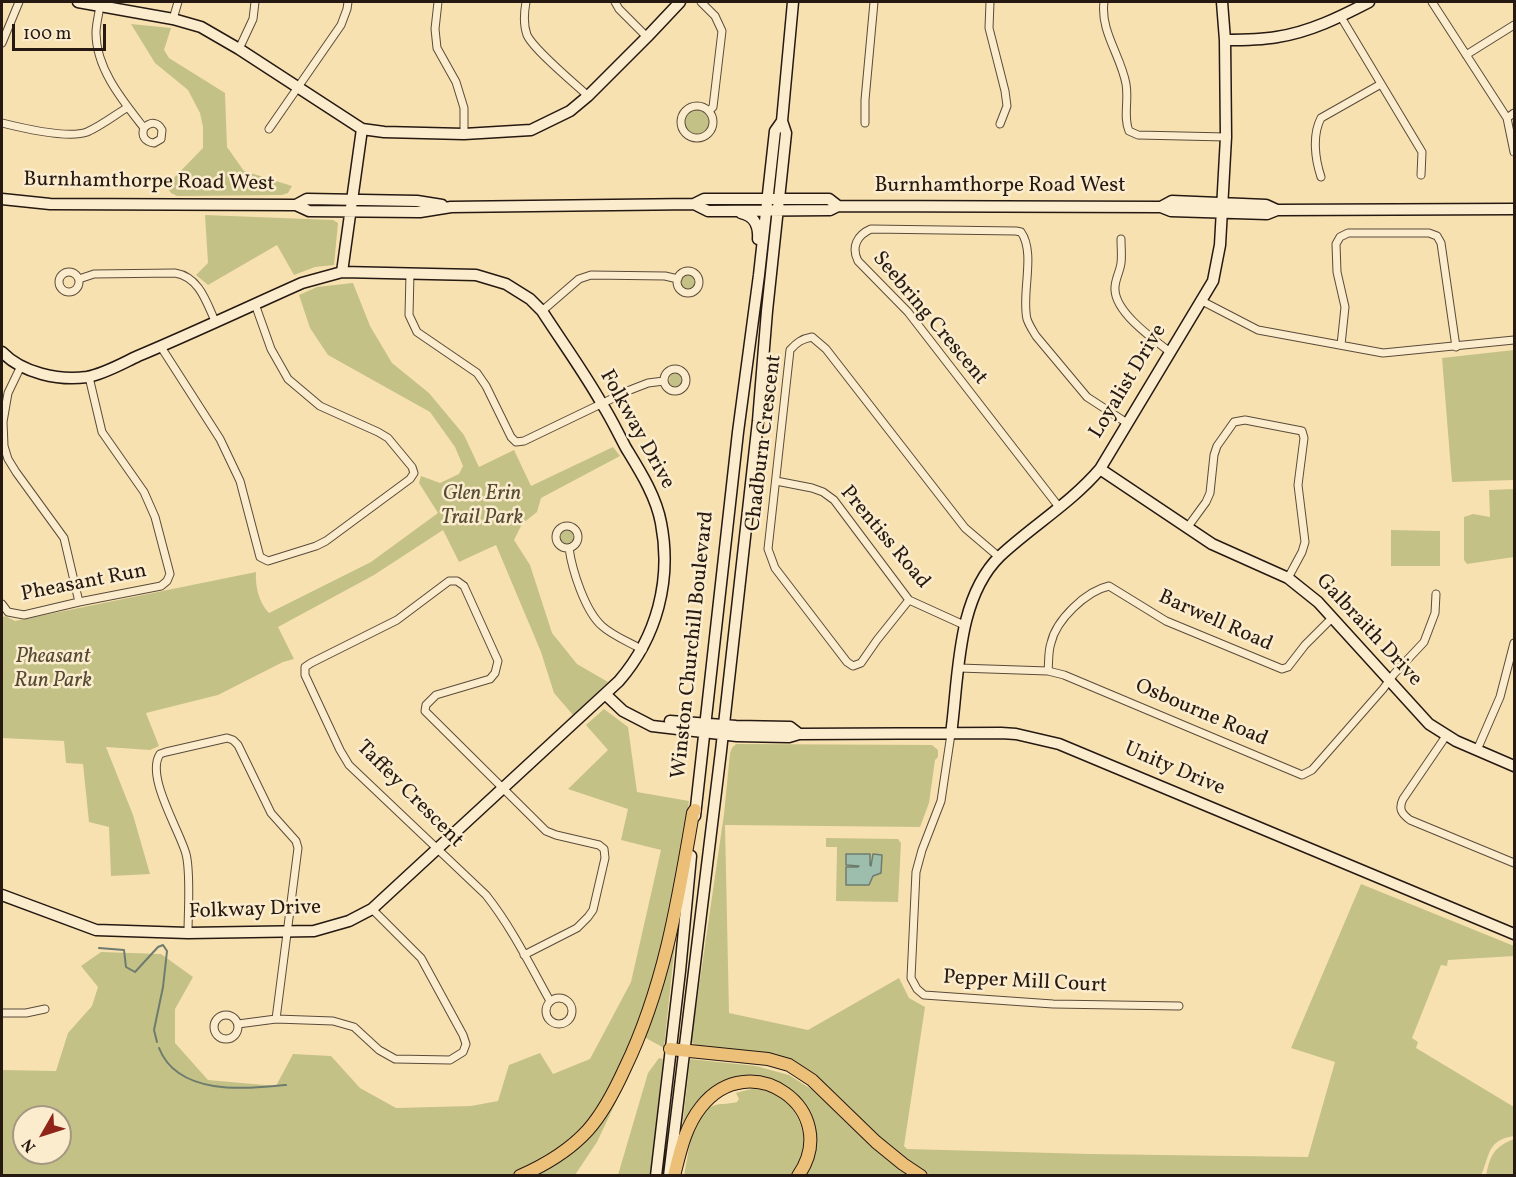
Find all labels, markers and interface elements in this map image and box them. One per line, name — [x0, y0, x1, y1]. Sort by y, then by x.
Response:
scale bar — [15, 12, 110, 50]
text: 100 m — [23, 22, 72, 47]
street label: Burnhamthorpe Road West — [23, 168, 275, 198]
street label: Burnhamthorpe Road West — [874, 174, 1126, 200]
street label: Seebring Crescent — [866, 247, 992, 391]
street label: Loyalist Drive — [1085, 320, 1173, 444]
street label: Chadburn Crescent — [742, 353, 788, 533]
street label: Folkway Drive — [593, 366, 679, 494]
street label: Prentiss Road — [834, 481, 934, 595]
park label: Glen Erin Trail Park — [441, 482, 523, 532]
street label: Winston Churchill Boulevard — [667, 510, 721, 780]
street label: Pheasant Run — [19, 559, 149, 609]
street label: Galbraith Drive — [1310, 570, 1426, 692]
street label: Barwell Road — [1154, 586, 1276, 658]
park label: Pheasant Run Park — [14, 645, 92, 695]
street label: Osbourne Road — [1131, 675, 1271, 753]
street label: Taffey Crescent — [350, 736, 468, 854]
street label: Unity Drive — [1120, 737, 1228, 803]
street label: Folkway Drive — [188, 896, 322, 926]
street label: Pepper Mill Court — [942, 966, 1108, 1000]
north arrow — [12, 1105, 72, 1165]
text: N — [17, 1134, 42, 1157]

